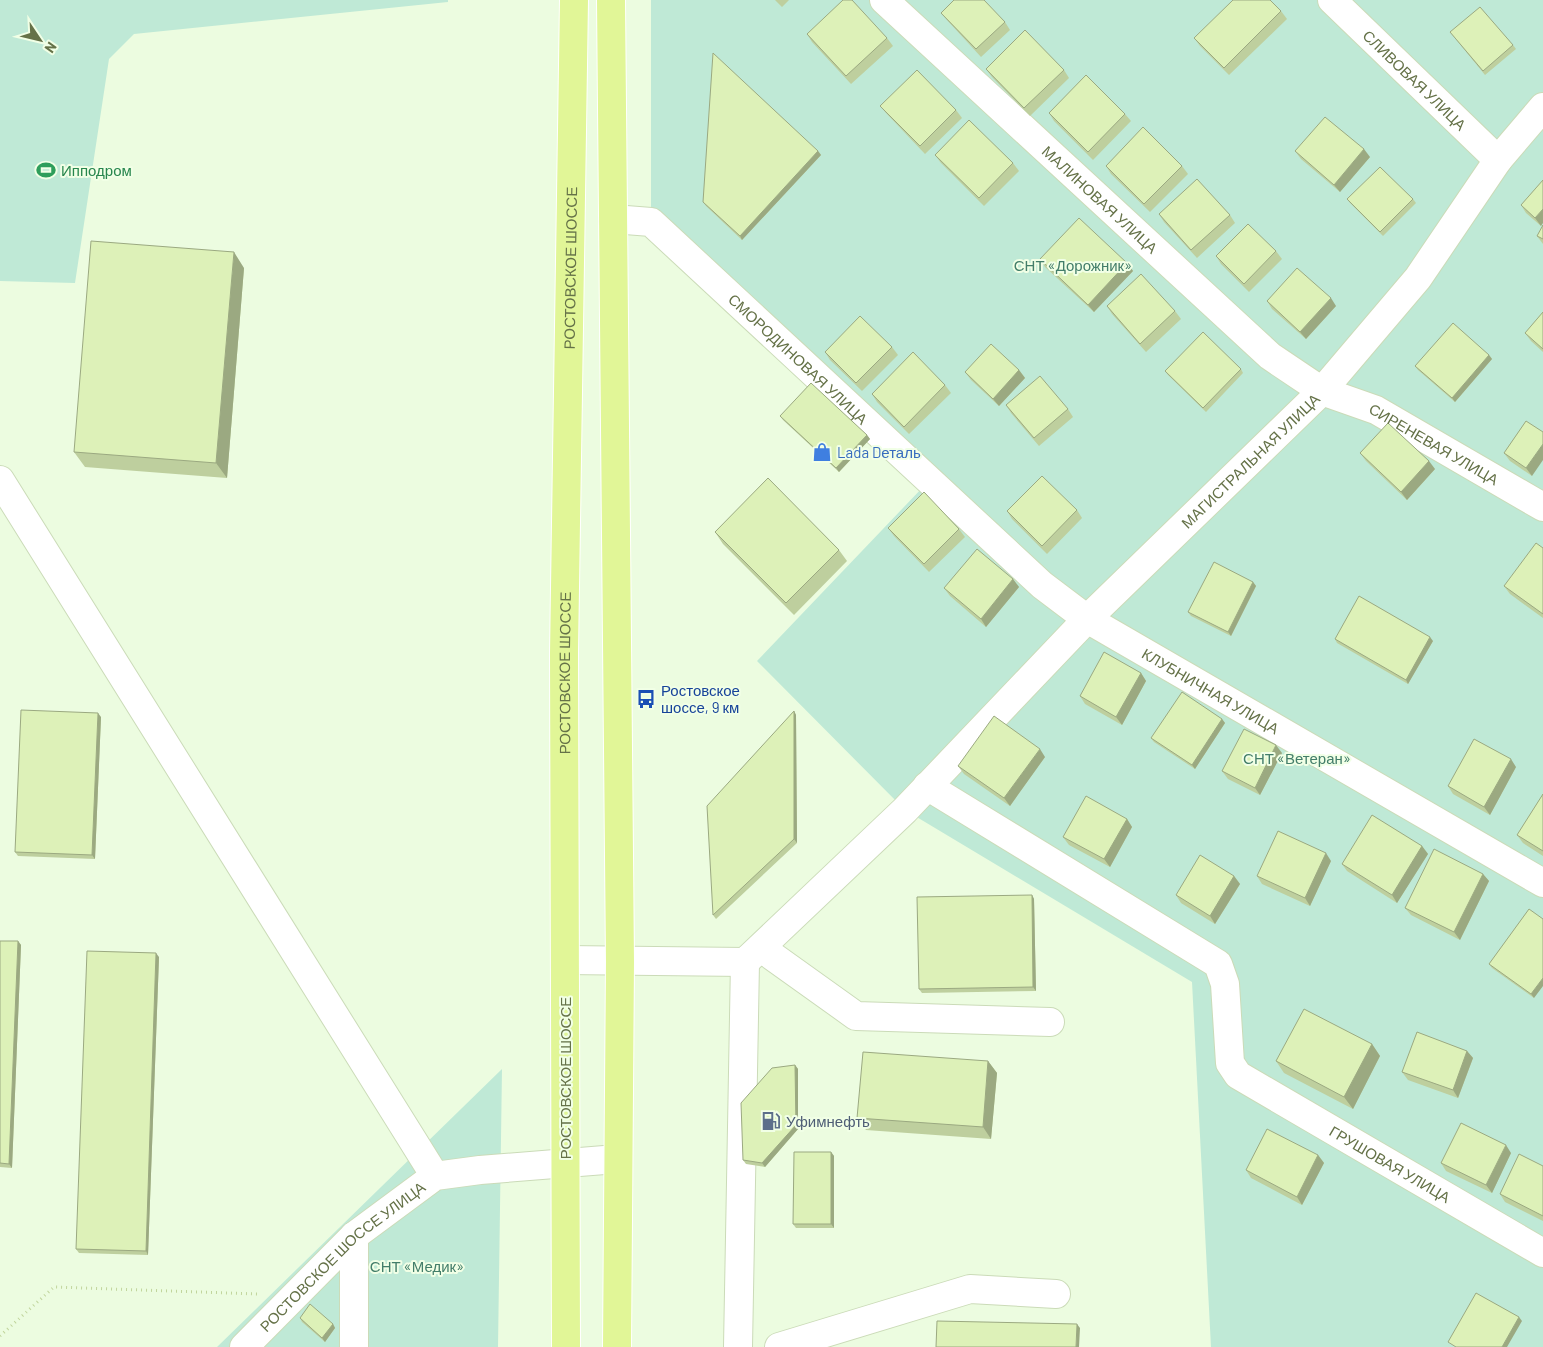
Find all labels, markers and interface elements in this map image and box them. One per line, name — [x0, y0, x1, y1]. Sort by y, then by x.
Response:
north arrow — [15, 15, 65, 65]
street label: СЛИВОВАЯ УЛИЦА — [1359, 26, 1470, 134]
text: N — [41, 39, 61, 56]
street label: МАЛИНОВАЯ УЛИЦА — [1039, 142, 1161, 257]
sports icon: Ипподром — [35, 159, 57, 181]
place label: Ипподром — [61, 161, 132, 179]
street label: РОСТОВСКОЕ ШОССЕ — [560, 187, 580, 349]
park label: СНТ «Дорожник» — [1014, 256, 1132, 274]
street label: СМОРОДИНОВАЯ УЛИЦА — [725, 290, 872, 428]
street label: МАГИСТРАЛЬНАЯ УЛИЦА — [1177, 390, 1323, 532]
street label: СИРЕНЕВАЯ УЛИЦА — [1367, 399, 1502, 488]
shop icon: Lada Dеталь — [811, 441, 833, 463]
place label: Lada Dеталь — [837, 443, 921, 461]
street label: РОСТОВСКОЕ ШОССЕ — [555, 592, 574, 754]
street label: КЛУБНИЧНАЯ УЛИЦА — [1139, 644, 1282, 737]
place label: Ростовское шоссе, 9 км — [661, 681, 740, 716]
bus stop icon: Ростовское шоссе, 9 км — [635, 688, 657, 710]
park label: СНТ «Ветеран» — [1243, 749, 1351, 767]
street label: РОСТОВСКОЕ ШОССЕ — [556, 997, 574, 1159]
fuel station icon: Уфимнефть — [760, 1110, 782, 1132]
place label: Уфимнефть — [786, 1112, 870, 1130]
street label: ГРУШОВАЯ УЛИЦА — [1326, 1121, 1454, 1206]
street label: РОСТОВСКОЕ ШОССЕ УЛИЦА — [256, 1178, 428, 1335]
park label: СНТ «Медик» — [370, 1257, 464, 1275]

